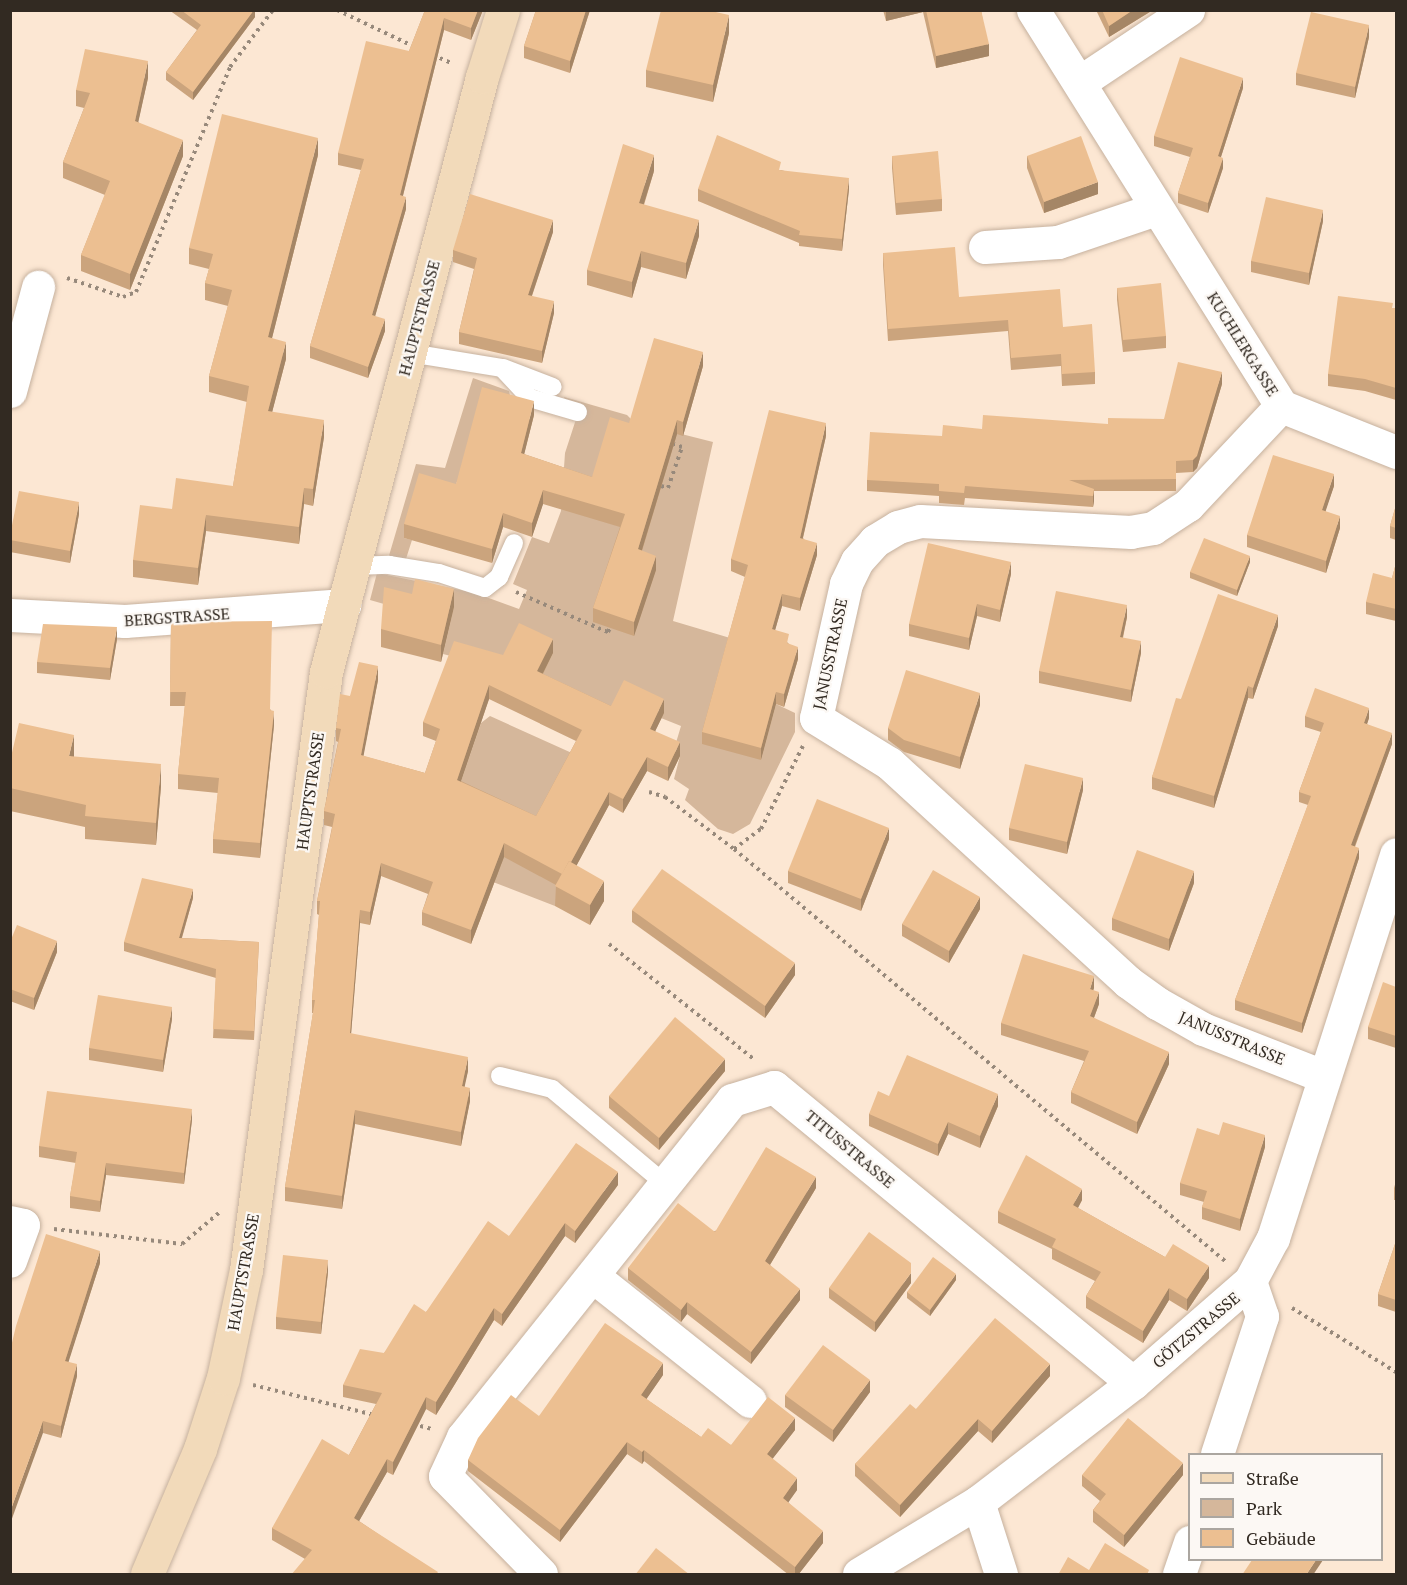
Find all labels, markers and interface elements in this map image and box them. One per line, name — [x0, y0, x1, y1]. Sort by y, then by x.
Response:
street label: HAUPTSTRASSE — [394, 258, 444, 378]
street label: KUCHLERGASSE — [1203, 288, 1283, 400]
street label: JANUSSTRASSE — [809, 597, 851, 711]
street label: BERGSTRASSE — [123, 604, 231, 630]
street label: HAUPTSTRASSE — [292, 731, 328, 851]
street label: JANUSSTRASSE — [1176, 1007, 1288, 1069]
street label: TITUSSTRASSE — [801, 1106, 899, 1192]
street label: HAUPTSTRASSE — [223, 1212, 263, 1332]
street label: GÖTZSTRASSE — [1148, 1288, 1244, 1372]
legend — [1188, 1453, 1383, 1561]
text: Straße — [1246, 1466, 1299, 1490]
text: Park — [1246, 1496, 1282, 1520]
text: Gebäude — [1246, 1526, 1316, 1550]

